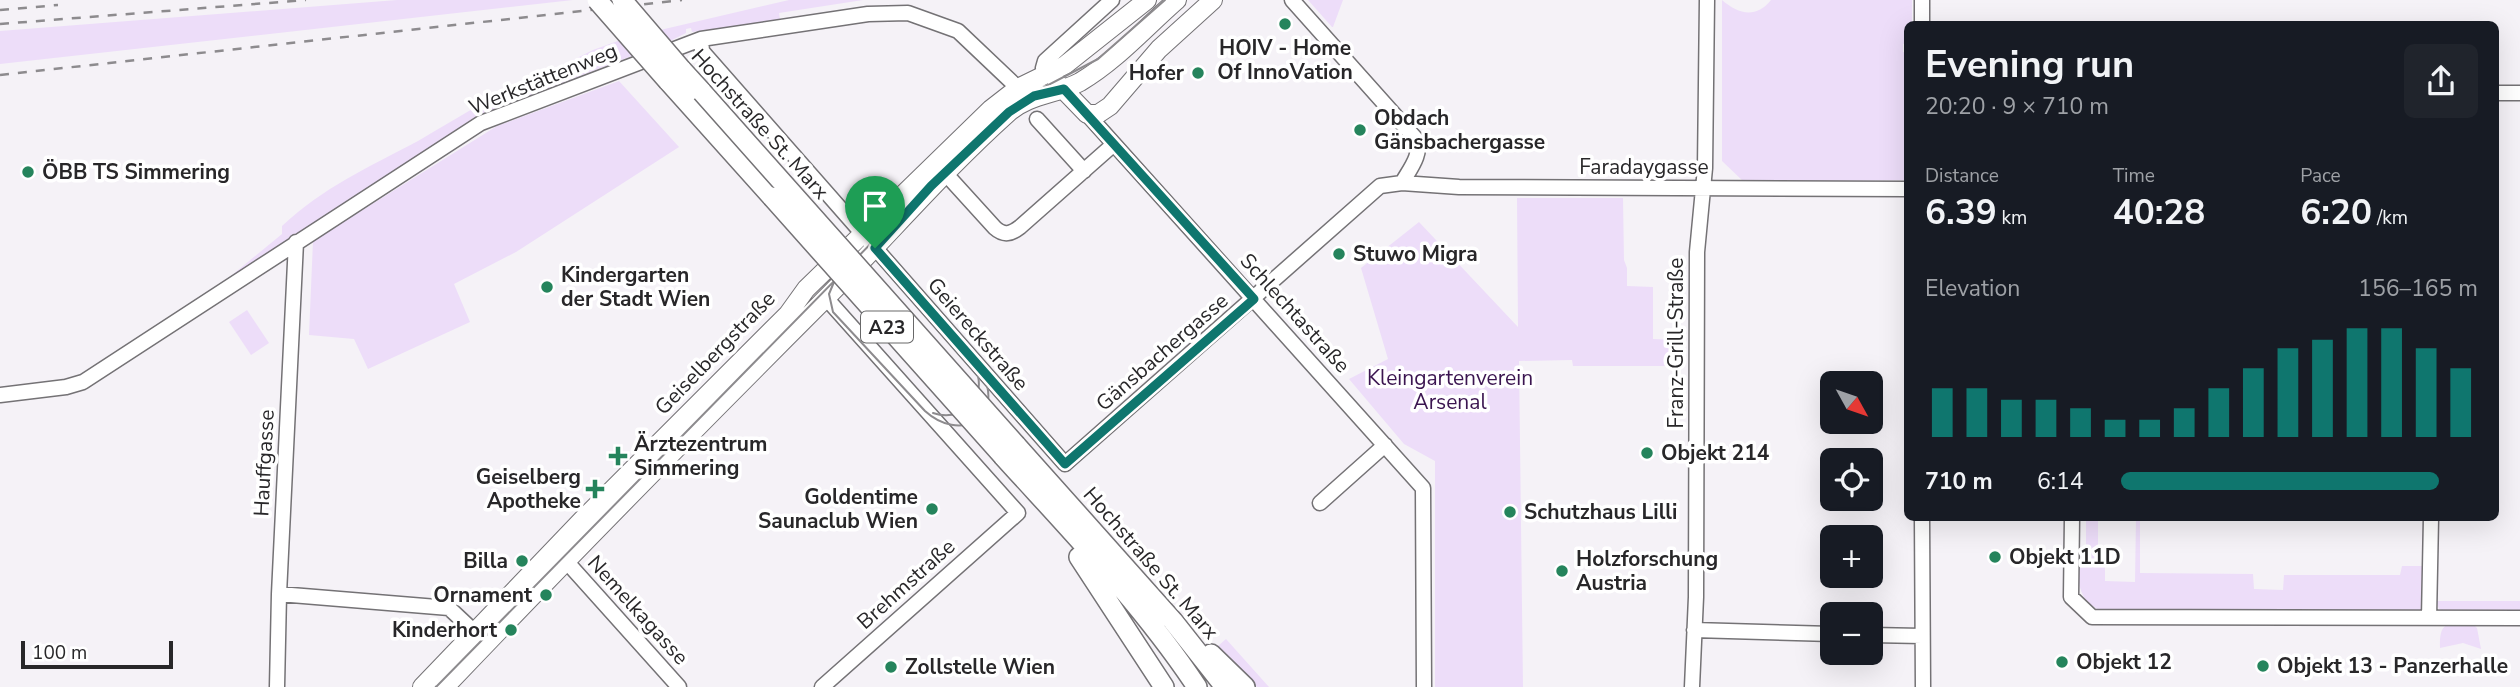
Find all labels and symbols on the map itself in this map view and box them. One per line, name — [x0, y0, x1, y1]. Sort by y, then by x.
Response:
marker: HOIV - Home Of InnoVation — [1277, 16, 1293, 32]
place label: HOIV - Home Of InnoVation — [1217, 34, 1353, 86]
street label: Werkstättenweg — [465, 36, 621, 122]
street label: Hochstraße St. Marx — [685, 43, 835, 205]
place label: Hofer — [1129, 59, 1185, 87]
marker: Hofer — [1190, 65, 1206, 81]
place label: Obdach Gänsbachergasse — [1374, 104, 1545, 156]
marker: Obdach Gänsbachergasse — [1352, 122, 1368, 138]
street label: Faradaygasse — [1579, 153, 1709, 181]
place label: ÖBB TS Simmering — [42, 158, 230, 186]
marker: ÖBB TS Simmering — [20, 164, 36, 180]
pin — [845, 176, 905, 248]
place label: Stuwo Migra — [1353, 240, 1478, 268]
marker: Stuwo Migra — [1331, 246, 1347, 262]
street label: Schlechtastraße — [1234, 247, 1356, 379]
street label: Franz-Grill-Straße — [1662, 258, 1690, 428]
place label: Kindergarten der Stadt Wien — [561, 261, 710, 313]
street label: Geiereckstraße — [921, 272, 1035, 396]
marker: Kindergarten der Stadt Wien — [539, 279, 555, 295]
street label: Geiselbergstraße — [649, 285, 781, 421]
street label: Gänsbachergasse — [1090, 287, 1234, 417]
road number: A23 — [861, 312, 913, 342]
park label: Kleingartenverein Arsenal — [1367, 364, 1533, 416]
north arrow — [1820, 371, 1883, 434]
street label: Hauffgasse — [247, 409, 281, 517]
place label: Ärztezentrum Simmering — [634, 430, 767, 482]
place label: Objekt 214 — [1661, 439, 1770, 467]
marker: Objekt 214 — [1639, 445, 1655, 461]
marker: Ärztezentrum Simmering — [608, 446, 628, 466]
place label: Geiselberg Apotheke — [476, 463, 581, 515]
marker: Geiselberg Apotheke — [587, 481, 603, 497]
street label: Hochstraße St. Marx — [1077, 481, 1225, 645]
place label: Goldentime Saunaclub Wien — [758, 483, 918, 535]
place label: Schutzhaus Lilli — [1524, 498, 1677, 526]
marker: Goldentime Saunaclub Wien — [924, 501, 940, 517]
marker: Schutzhaus Lilli — [1502, 504, 1518, 520]
street label: Brehmstraße — [851, 533, 961, 635]
place label: Objekt 11D — [2009, 543, 2121, 571]
place label: Holzforschung Austria — [1576, 545, 1718, 597]
place label: Billa — [463, 547, 508, 575]
street label: Nemelkagasse — [581, 549, 695, 671]
marker: Objekt 11D — [1987, 549, 2003, 565]
marker: Billa — [514, 553, 530, 569]
marker: Holzforschung Austria — [1554, 563, 1570, 579]
place label: Ornament — [433, 581, 533, 609]
marker: Ornament — [538, 587, 554, 603]
place label: Kinderhort — [392, 616, 498, 644]
marker: Kinderhort — [503, 622, 519, 638]
scale bar — [21, 638, 173, 670]
place label: Objekt 12 — [2076, 648, 2172, 676]
place label: Objekt 13 - Panzerhalle — [2277, 652, 2508, 680]
place label: Zollstelle Wien — [905, 653, 1055, 681]
marker: Objekt 12 — [2054, 654, 2070, 670]
marker: Objekt 13 - Panzerhalle — [2255, 658, 2271, 674]
marker: Zollstelle Wien — [883, 659, 899, 675]

